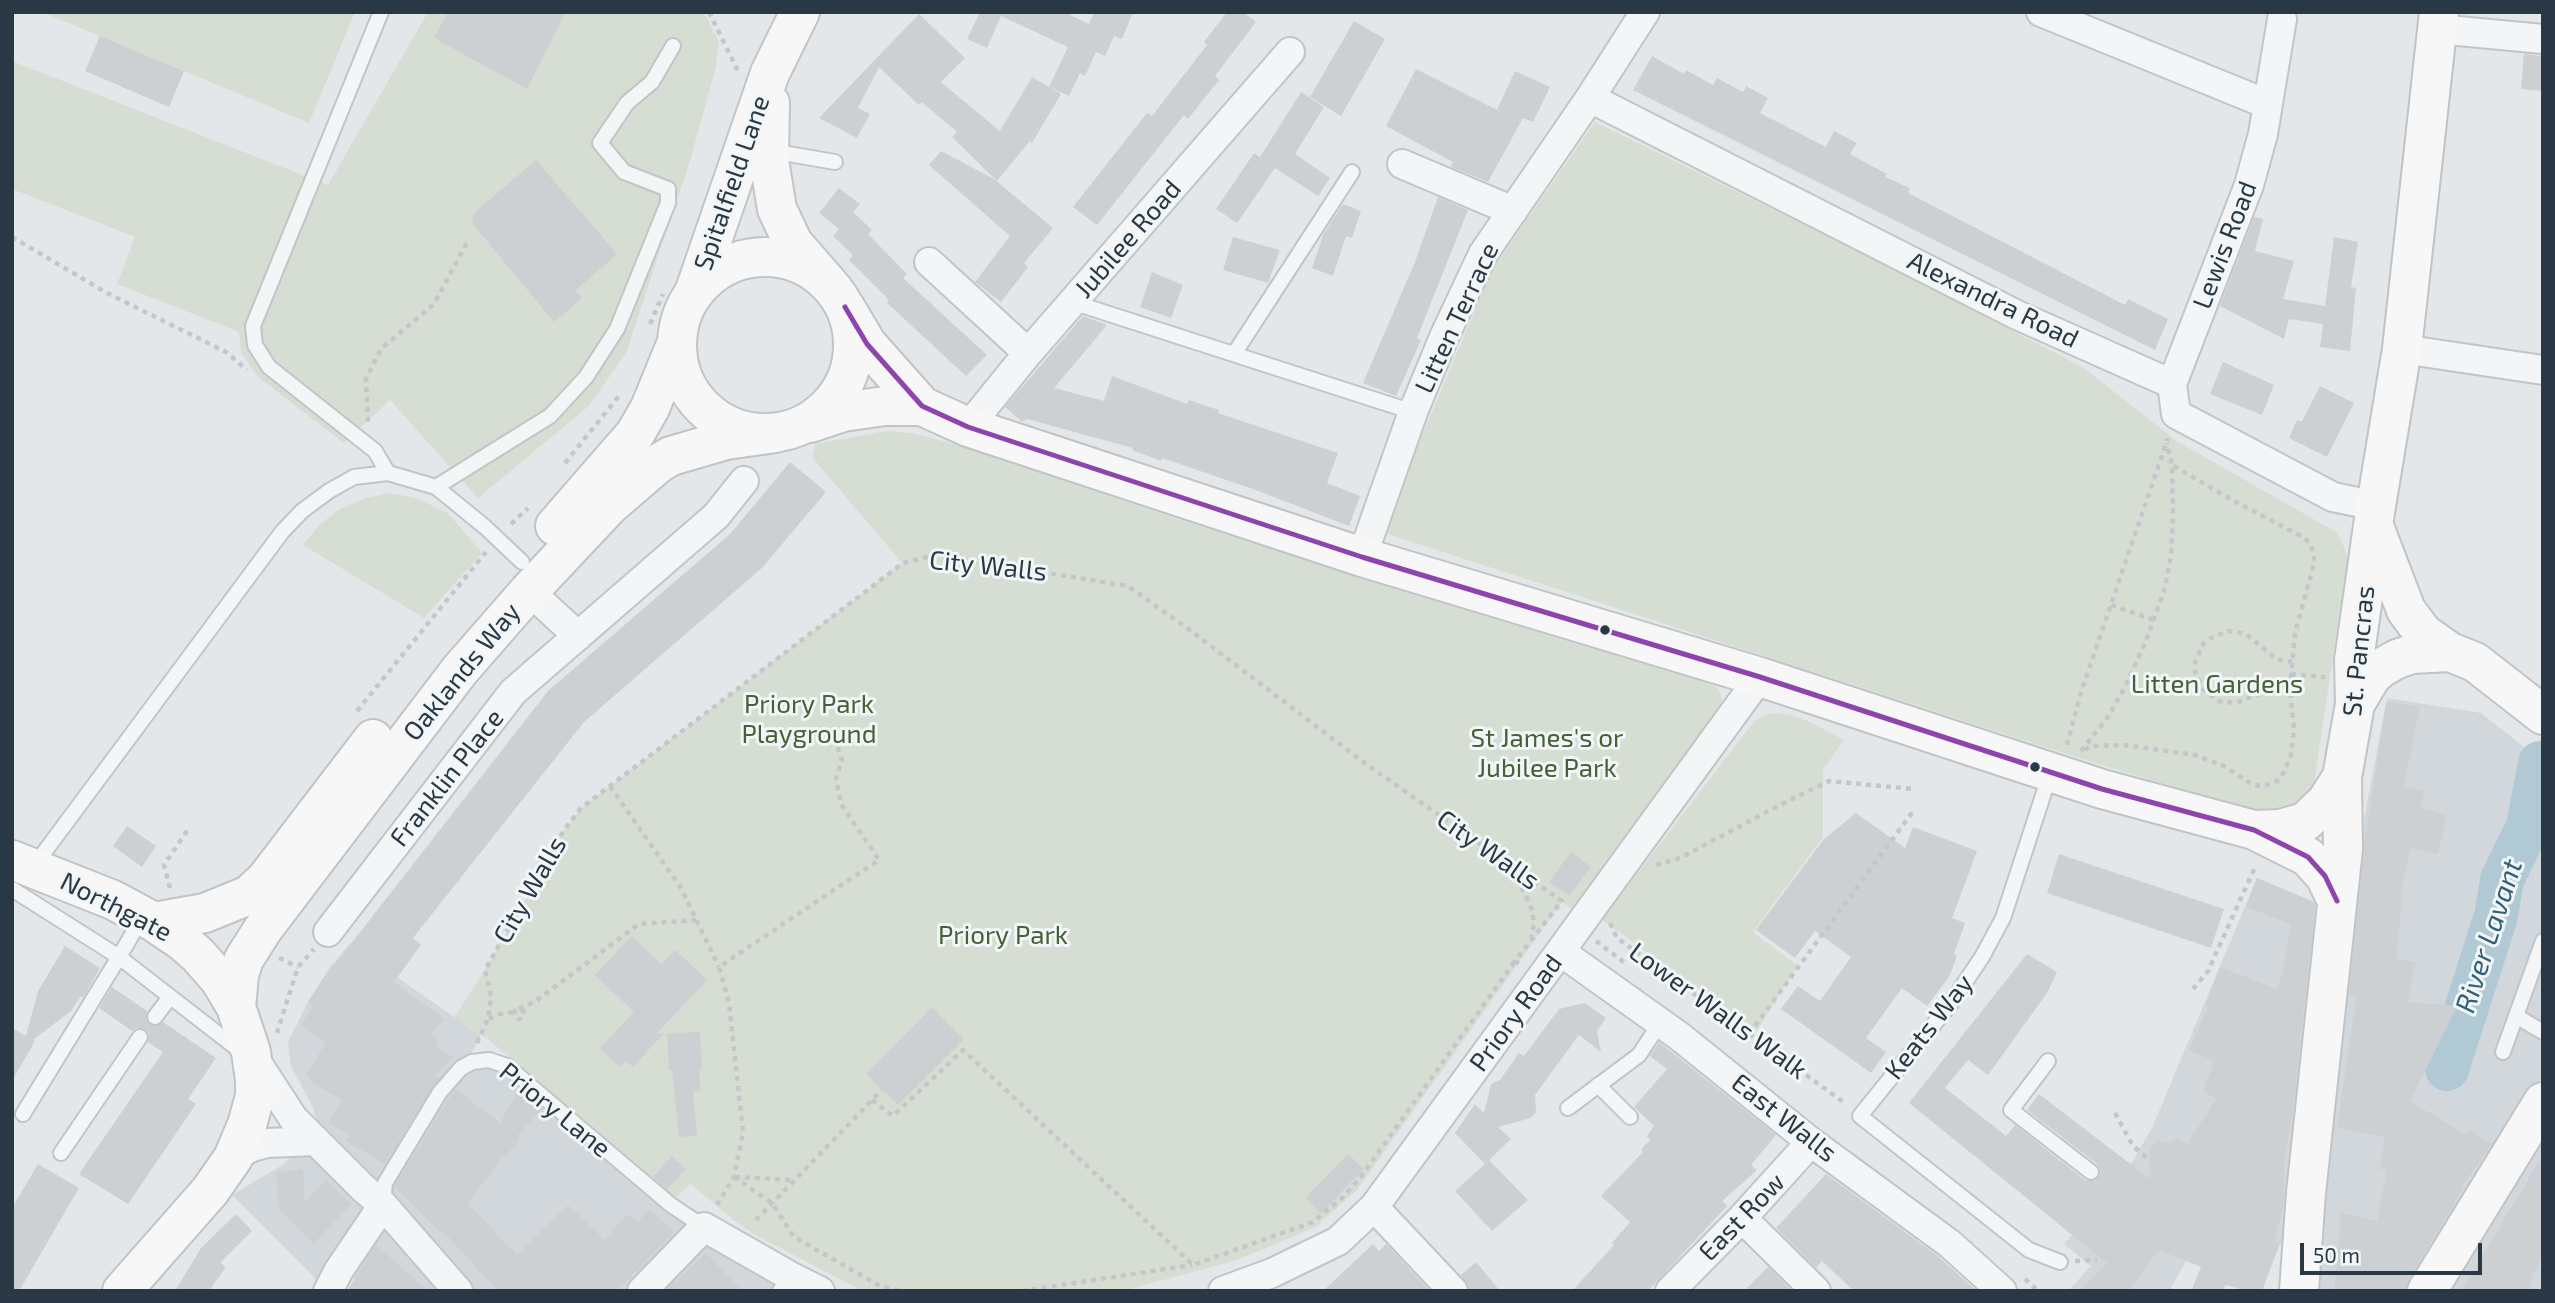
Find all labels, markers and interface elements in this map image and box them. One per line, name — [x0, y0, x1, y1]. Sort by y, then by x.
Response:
street label: Spitalfield Lane — [688, 92, 776, 274]
street label: Jubilee Road — [1068, 174, 1188, 304]
street label: Lewis Road — [2186, 177, 2264, 313]
street label: Litten Terrace — [1409, 238, 1505, 398]
street label: Alexandra Road — [1902, 245, 2084, 355]
street label: City Walls — [928, 544, 1048, 588]
street label: St. Pancras — [2337, 584, 2381, 718]
street label: Oaklands Way — [397, 597, 527, 747]
unlabelled marker — [1598, 623, 1612, 637]
park label: Litten Gardens — [2131, 668, 2303, 700]
park label: Priory Park Playground — [741, 688, 877, 750]
street label: Franklin Place — [384, 703, 510, 853]
park label: St James's or Jubilee Park — [1471, 722, 1623, 784]
unlabelled marker — [2028, 760, 2042, 774]
street label: City Walls — [1431, 803, 1545, 897]
street label: City Walls — [487, 831, 573, 949]
water label: River Lavant — [2448, 855, 2530, 1017]
street label: Northgate — [55, 866, 177, 948]
park label: Priory Park — [938, 919, 1068, 951]
street label: Lower Walls Walk — [1623, 936, 1813, 1086]
street label: Priory Road — [1463, 948, 1569, 1078]
street label: Keats Way — [1878, 968, 1980, 1086]
street label: Priory Lane — [493, 1056, 617, 1164]
street label: East Walls — [1725, 1067, 1843, 1169]
street label: East Row — [1693, 1167, 1791, 1267]
scale bar — [2303, 1230, 2485, 1274]
text: 50 m — [2313, 1242, 2360, 1267]

